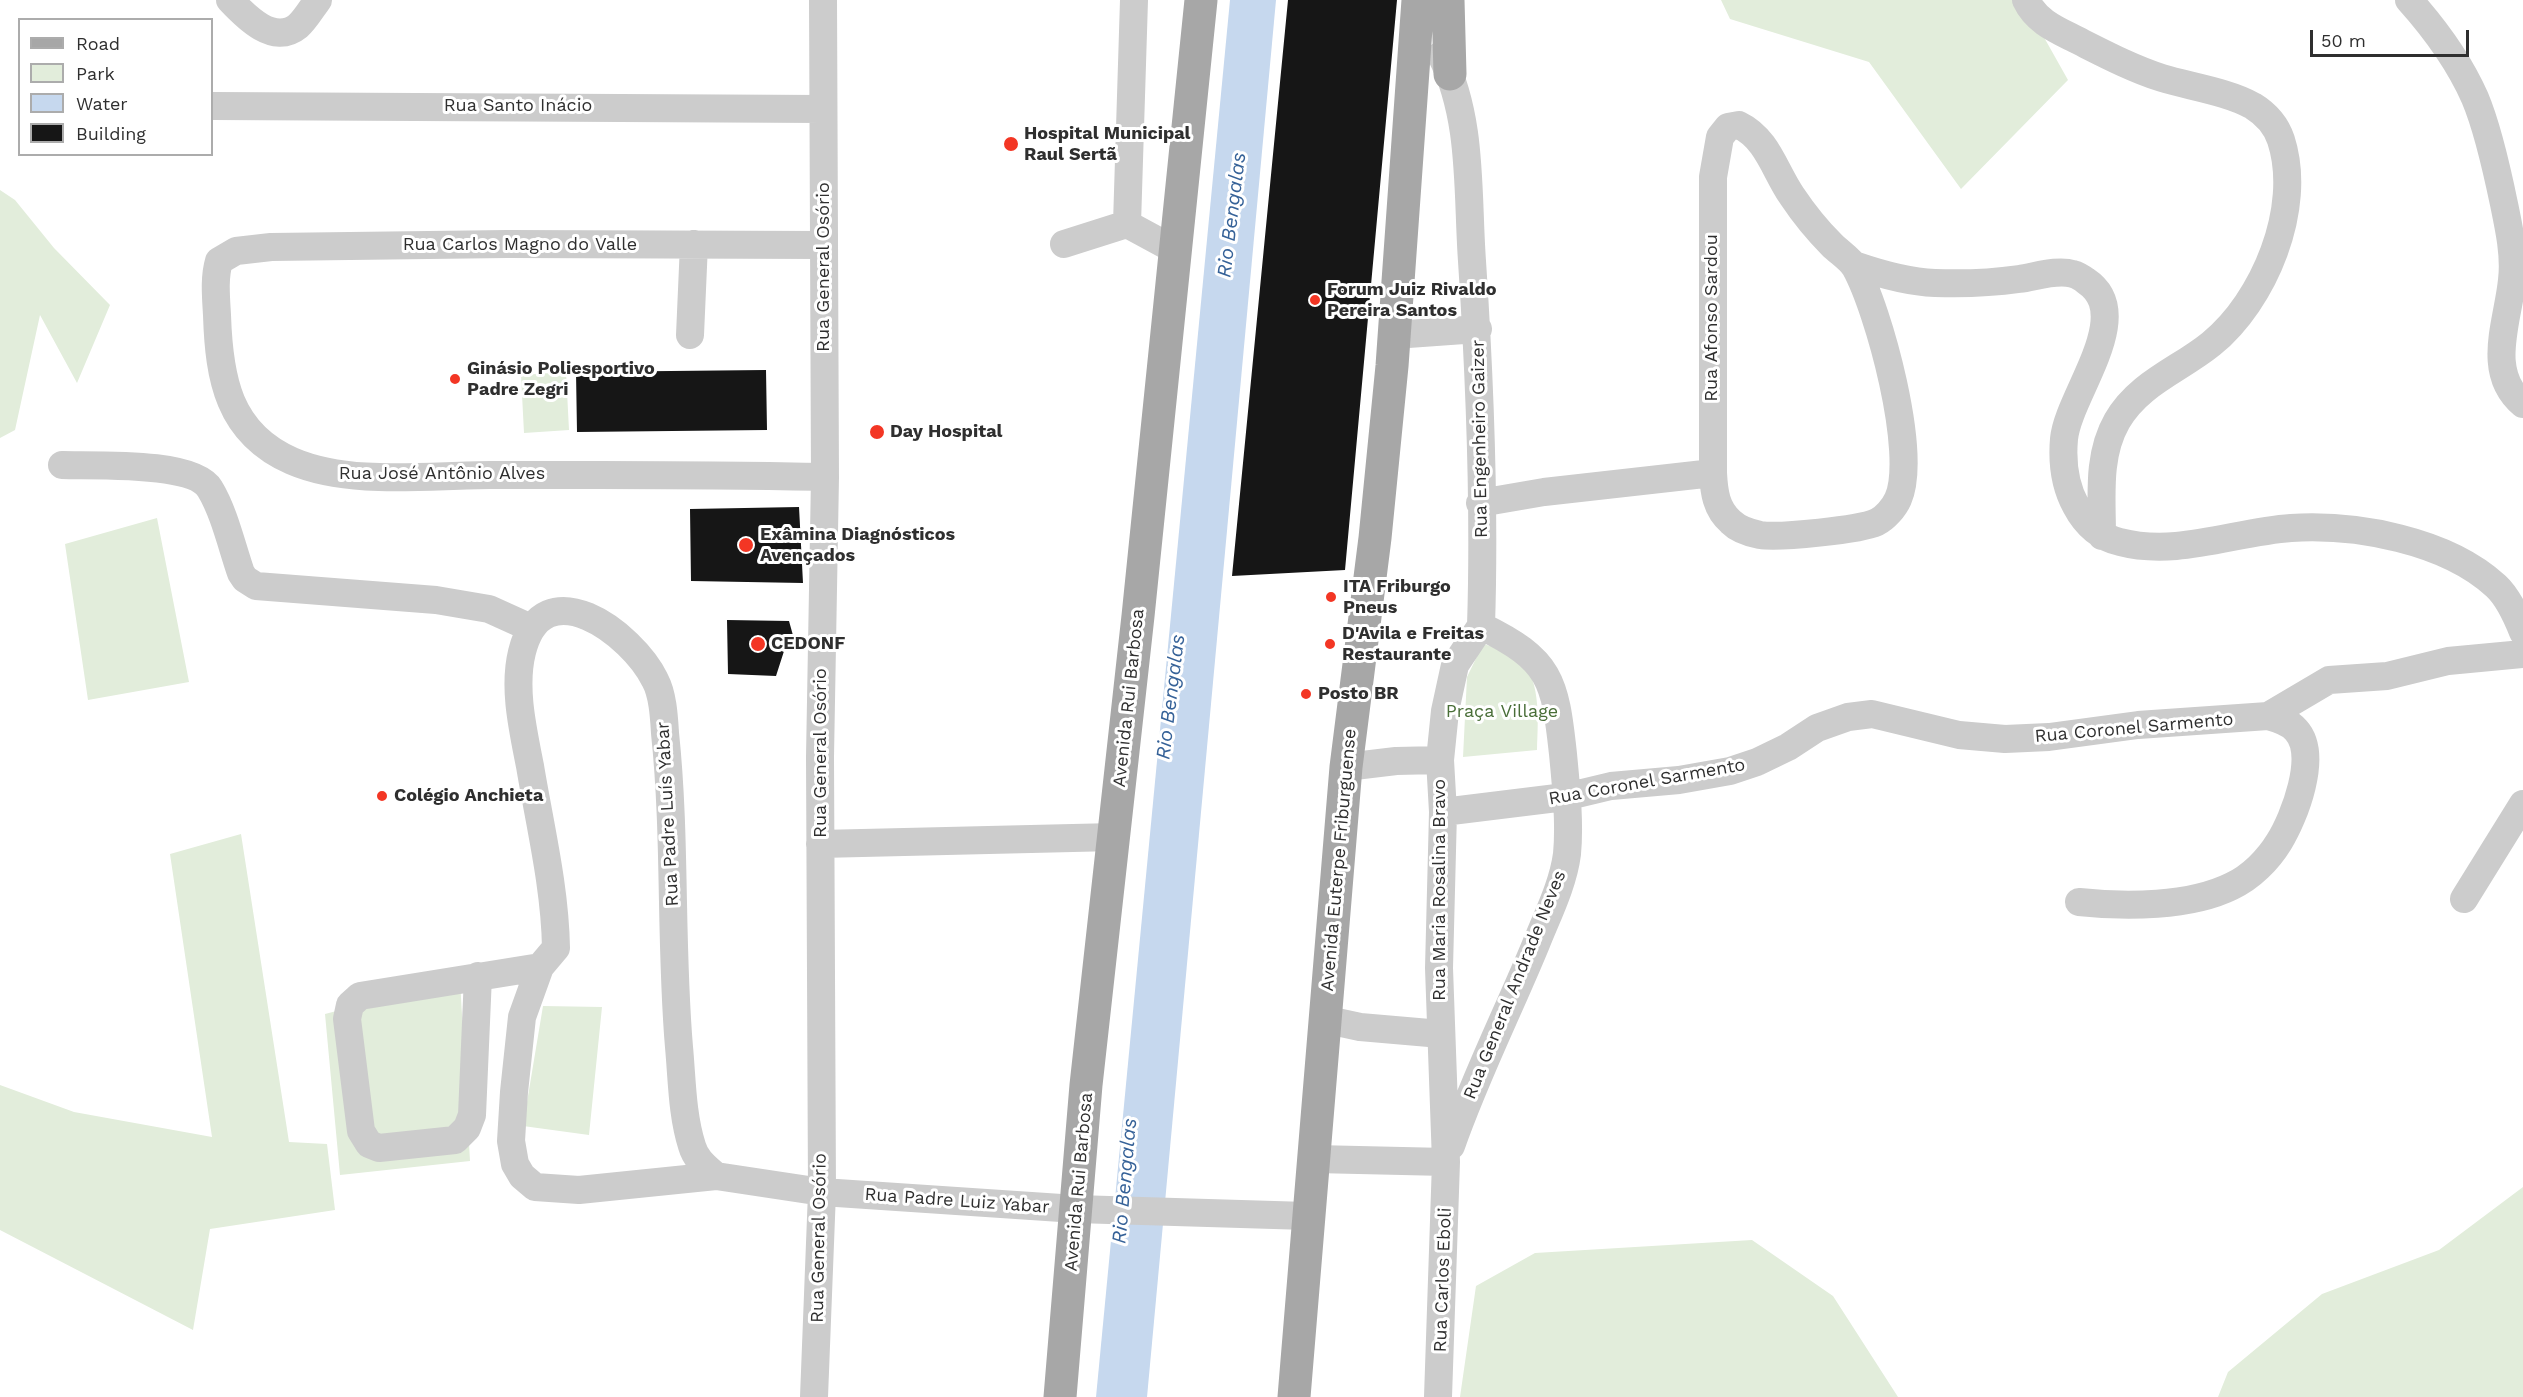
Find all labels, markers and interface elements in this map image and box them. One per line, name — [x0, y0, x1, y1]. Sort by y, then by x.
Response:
legend — [18, 18, 213, 156]
scale bar — [2313, 18, 2472, 56]
text: 50 m — [2321, 30, 2366, 51]
text: Road — [76, 33, 120, 54]
text: Park — [76, 63, 115, 84]
text: Water — [76, 93, 128, 114]
street label: Rua Santo Inácio — [444, 95, 592, 117]
text: Building — [76, 123, 146, 144]
place label: Hospital Municipal Raul Sertã — [1024, 123, 1190, 166]
marker: Hospital Municipal Raul Sertã — [1002, 135, 1020, 153]
water label: Rio Bengalas — [1212, 151, 1252, 279]
street label: Rua General Osório — [813, 182, 835, 352]
street label: Rua Carlos Magno do Valle — [403, 234, 637, 256]
street label: Rua Afonso Sardou — [1701, 234, 1723, 402]
place label: Forum Juiz Rivaldo Pereira Santos — [1327, 279, 1497, 322]
marker: Forum Juiz Rivaldo Pereira Santos — [1308, 293, 1322, 307]
street label: Rua Engenheiro Gaizer — [1467, 340, 1493, 538]
place label: Ginásio Poliesportivo Padre Zegri — [467, 358, 655, 400]
marker: Ginásio Poliesportivo Padre Zegri — [448, 372, 462, 386]
place label: Day Hospital — [890, 421, 1002, 443]
marker: Day Hospital — [868, 423, 886, 441]
street label: Rua José Antônio Alves — [339, 463, 545, 485]
place label: Exâmina Diagnósticos Avençados — [760, 524, 955, 566]
marker: Exâmina Diagnósticos Avençados — [737, 536, 755, 554]
place label: ITA Friburgo Pneus — [1343, 576, 1451, 618]
marker: ITA Friburgo Pneus — [1324, 590, 1338, 604]
street label: Avenida Rui Barbosa — [1109, 608, 1149, 788]
place label: D'Avila e Freitas Restaurante — [1342, 623, 1484, 666]
place label: CEDONF — [771, 633, 845, 655]
water label: Rio Bengalas — [1151, 633, 1191, 761]
marker: CEDONF — [749, 635, 767, 653]
marker: D'Avila e Freitas Restaurante — [1323, 637, 1337, 651]
street label: Rua General Osório — [810, 668, 832, 838]
place label: Posto BR — [1318, 683, 1399, 705]
marker: Posto BR — [1299, 687, 1313, 701]
park label: Praça Village — [1446, 701, 1558, 723]
street label: Rua Coronel Sarmento — [2034, 709, 2234, 747]
street label: Rua Padre Luís Yabar — [652, 721, 684, 907]
street label: Avenida Euterpe Friburguense — [1317, 728, 1361, 992]
street label: Rua Coronel Sarmento — [1547, 754, 1747, 810]
street label: Rua Maria Rosalina Bravo — [1429, 779, 1451, 1001]
place label: Colégio Anchieta — [394, 785, 543, 807]
marker: Colégio Anchieta — [375, 789, 389, 803]
street label: Rua General Andrade Neves — [1459, 867, 1571, 1103]
street label: Avenida Rui Barbosa — [1060, 1092, 1098, 1272]
water label: Rio Bengalas — [1108, 1117, 1142, 1245]
street label: Rua General Osório — [807, 1153, 831, 1323]
street label: Rua Padre Luiz Yabar — [864, 1184, 1050, 1218]
street label: Rua Carlos Eboli — [1430, 1207, 1456, 1353]

